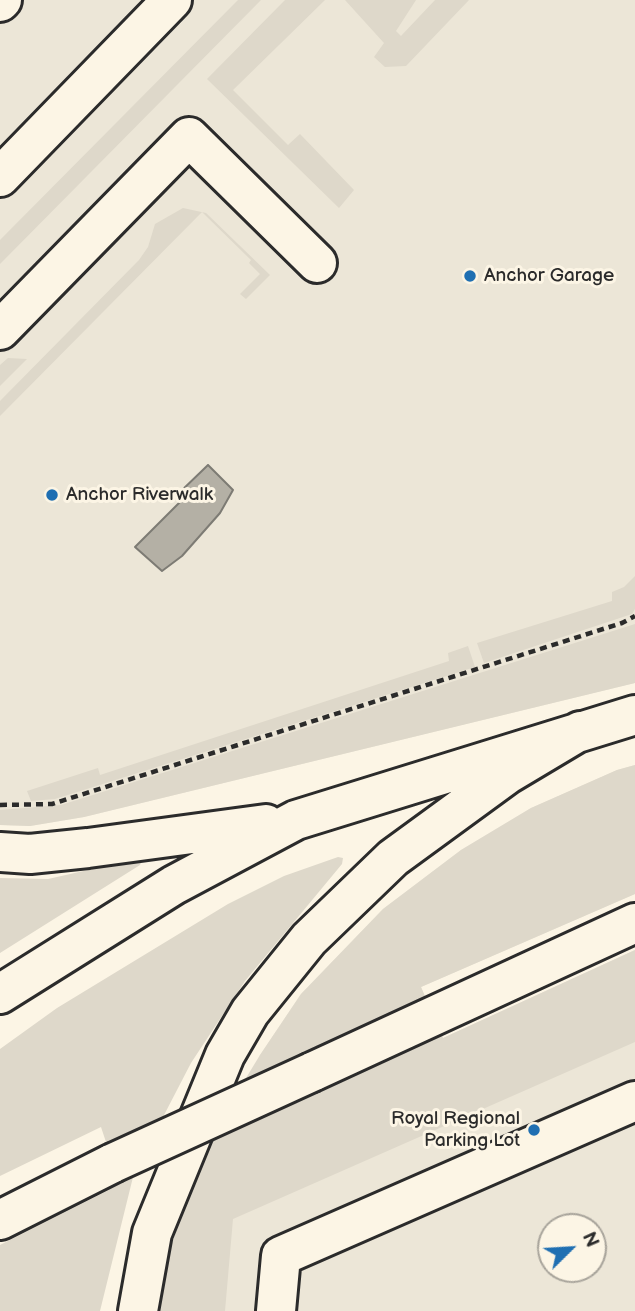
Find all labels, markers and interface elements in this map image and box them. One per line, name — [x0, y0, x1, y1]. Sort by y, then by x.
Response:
place label: Anchor Garage — [484, 265, 614, 287]
marker: Anchor Garage — [462, 268, 478, 284]
place label: Anchor Riverwalk — [66, 484, 213, 506]
marker: Anchor Riverwalk — [44, 487, 60, 503]
place label: Royal Regional Parking Lot — [391, 1108, 520, 1152]
marker: Royal Regional Parking Lot — [526, 1122, 542, 1138]
north arrow — [537, 1213, 607, 1283]
text: N — [576, 1229, 603, 1251]

